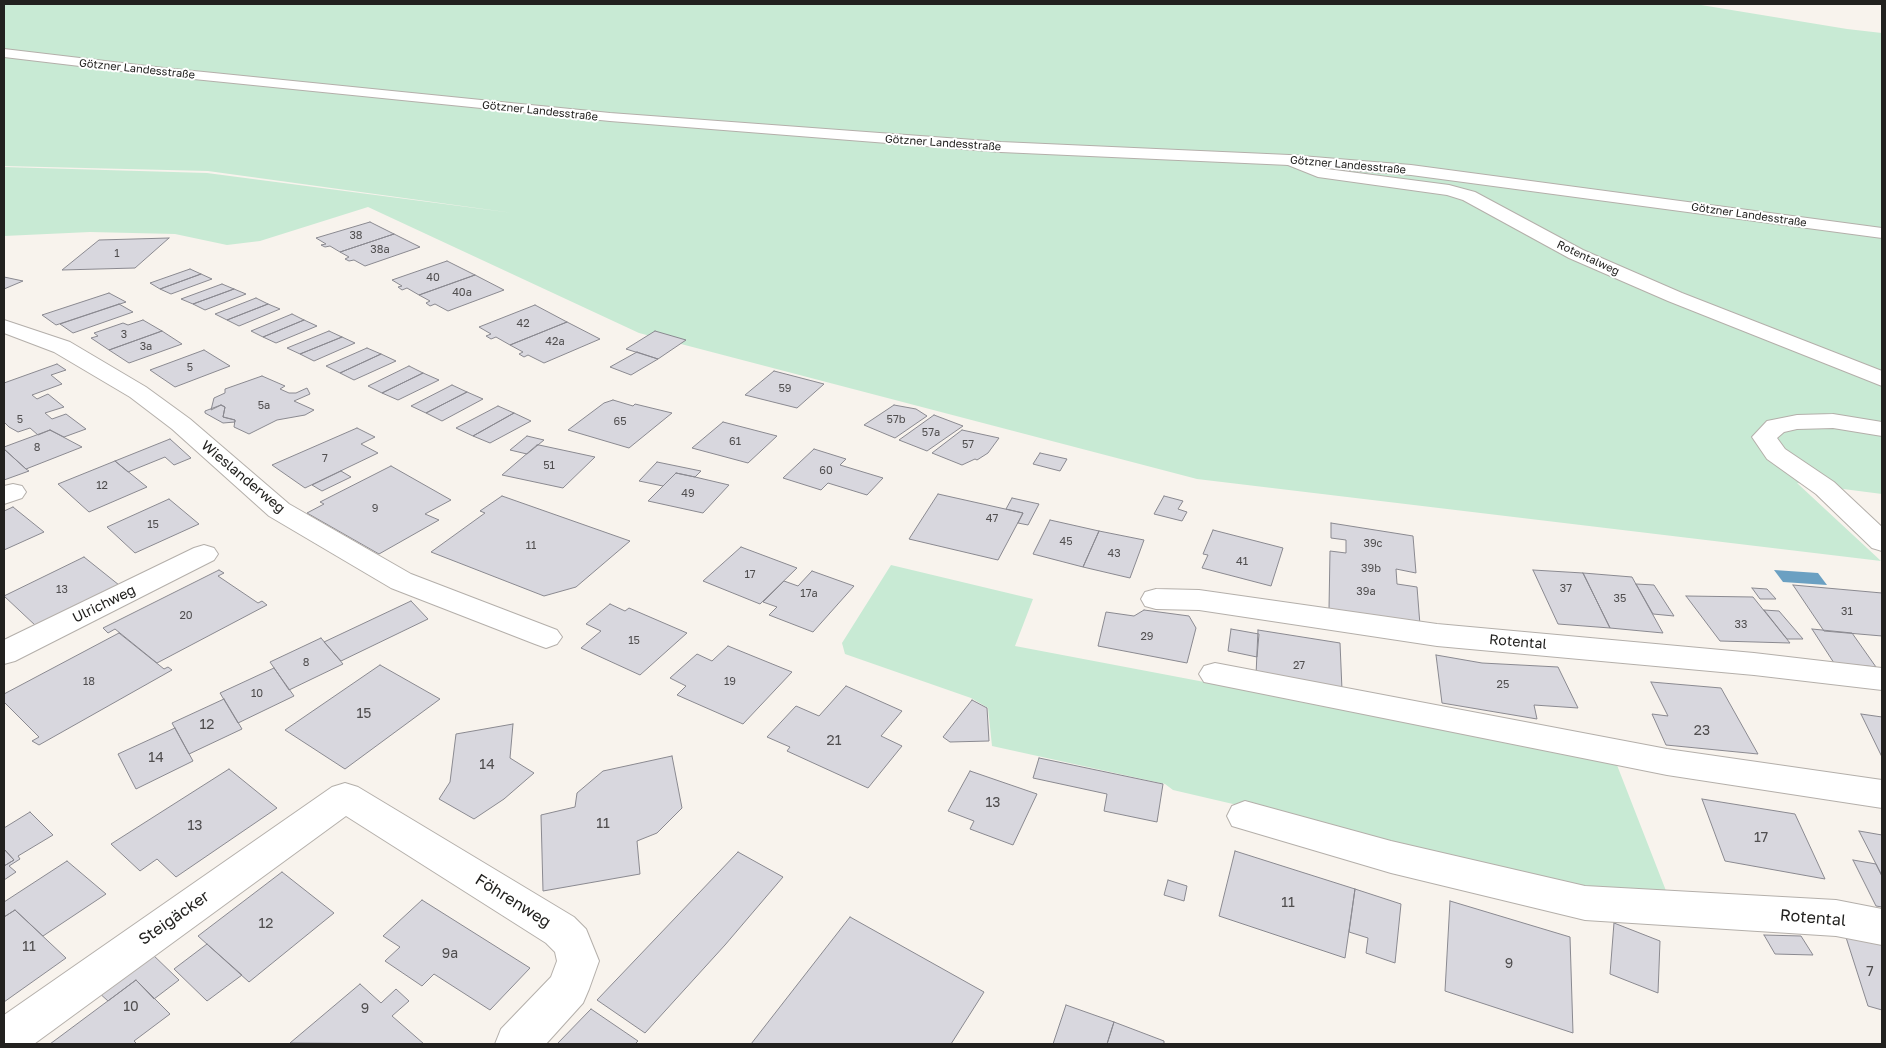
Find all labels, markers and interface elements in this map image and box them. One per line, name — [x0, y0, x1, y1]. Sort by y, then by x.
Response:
street label: Götzner Landesstraße — [78, 56, 196, 82]
street label: Götzner Landesstraße — [481, 98, 599, 124]
street label: Götzner Landesstraße — [884, 132, 1002, 154]
street label: Götzner Landesstraße — [1289, 153, 1407, 177]
street label: Götzner Landesstraße — [1690, 200, 1808, 230]
house number: 38 — [349, 229, 363, 243]
street label: Rotentalweg — [1555, 238, 1621, 278]
house number: 38a — [370, 243, 390, 257]
house number: 1 — [114, 247, 120, 261]
house number: 40 — [426, 271, 440, 285]
house number: 40a — [452, 286, 472, 300]
house number: 42 — [516, 317, 530, 331]
house number: 3 — [121, 328, 127, 342]
house number: 42a — [545, 335, 565, 349]
house number: 3a — [140, 340, 152, 354]
house number: 5 — [187, 361, 193, 375]
house number: 59 — [778, 382, 792, 396]
house number: 5a — [258, 399, 270, 413]
house number: 5 — [17, 413, 23, 427]
house number: 57b — [887, 413, 905, 427]
house number: 65 — [613, 415, 627, 429]
house number: 57a — [922, 426, 940, 440]
house number: 61 — [729, 435, 741, 449]
street label: Wieslanderweg — [198, 437, 288, 517]
house number: 57 — [962, 438, 974, 452]
house number: 8 — [34, 441, 40, 455]
house number: 7 — [322, 452, 328, 466]
house number: 51 — [543, 459, 555, 473]
house number: 60 — [819, 464, 833, 478]
house number: 12 — [96, 479, 108, 493]
house number: 49 — [681, 487, 695, 501]
house number: 9 — [372, 502, 378, 516]
house number: 47 — [986, 512, 998, 526]
house number: 15 — [147, 518, 159, 532]
house number: 45 — [1059, 535, 1073, 549]
house number: 39c — [1363, 537, 1383, 551]
house number: 11 — [526, 539, 536, 553]
house number: 43 — [1107, 547, 1121, 561]
house number: 41 — [1236, 555, 1248, 569]
house number: 39b — [1361, 562, 1381, 576]
house number: 17 — [744, 568, 756, 582]
street label: Ulrichweg — [70, 582, 138, 626]
house number: 37 — [1560, 582, 1572, 596]
house number: 13 — [56, 583, 68, 597]
house number: 39a — [1356, 585, 1376, 599]
house number: 17a — [800, 587, 818, 601]
house number: 35 — [1614, 592, 1626, 606]
house number: 31 — [1841, 605, 1853, 619]
house number: 20 — [179, 609, 193, 623]
house number: 33 — [1735, 618, 1747, 632]
house number: 29 — [1140, 630, 1154, 644]
street label: Rotental — [1488, 631, 1548, 653]
house number: 15 — [628, 634, 640, 648]
house number: 8 — [303, 656, 309, 670]
house number: 27 — [1293, 659, 1305, 673]
house number: 18 — [83, 675, 95, 689]
house number: 19 — [724, 675, 736, 689]
house number: 25 — [1497, 678, 1509, 692]
house number: 10 — [251, 687, 263, 701]
house number: 15 — [357, 706, 371, 722]
house number: 12 — [200, 717, 214, 733]
house number: 23 — [1694, 723, 1710, 739]
house number: 21 — [827, 733, 841, 749]
house number: 14 — [148, 750, 164, 766]
house number: 14 — [479, 757, 495, 773]
house number: 13 — [986, 795, 1000, 811]
house number: 11 — [596, 816, 610, 832]
house number: 13 — [188, 818, 202, 834]
house number: 17 — [1754, 830, 1768, 846]
street label: Föhrenweg — [472, 870, 554, 932]
street label: Steigäcker — [135, 887, 213, 949]
house number: 11 — [1281, 895, 1295, 911]
street label: Rotental — [1779, 906, 1847, 930]
house number: 12 — [259, 916, 273, 932]
house number: 11 — [22, 939, 36, 955]
house number: 9a — [442, 946, 458, 962]
house number: 9 — [1505, 956, 1513, 972]
house number: 7 — [1866, 964, 1874, 980]
house number: 10 — [123, 999, 139, 1015]
house number: 9 — [361, 1001, 369, 1017]

